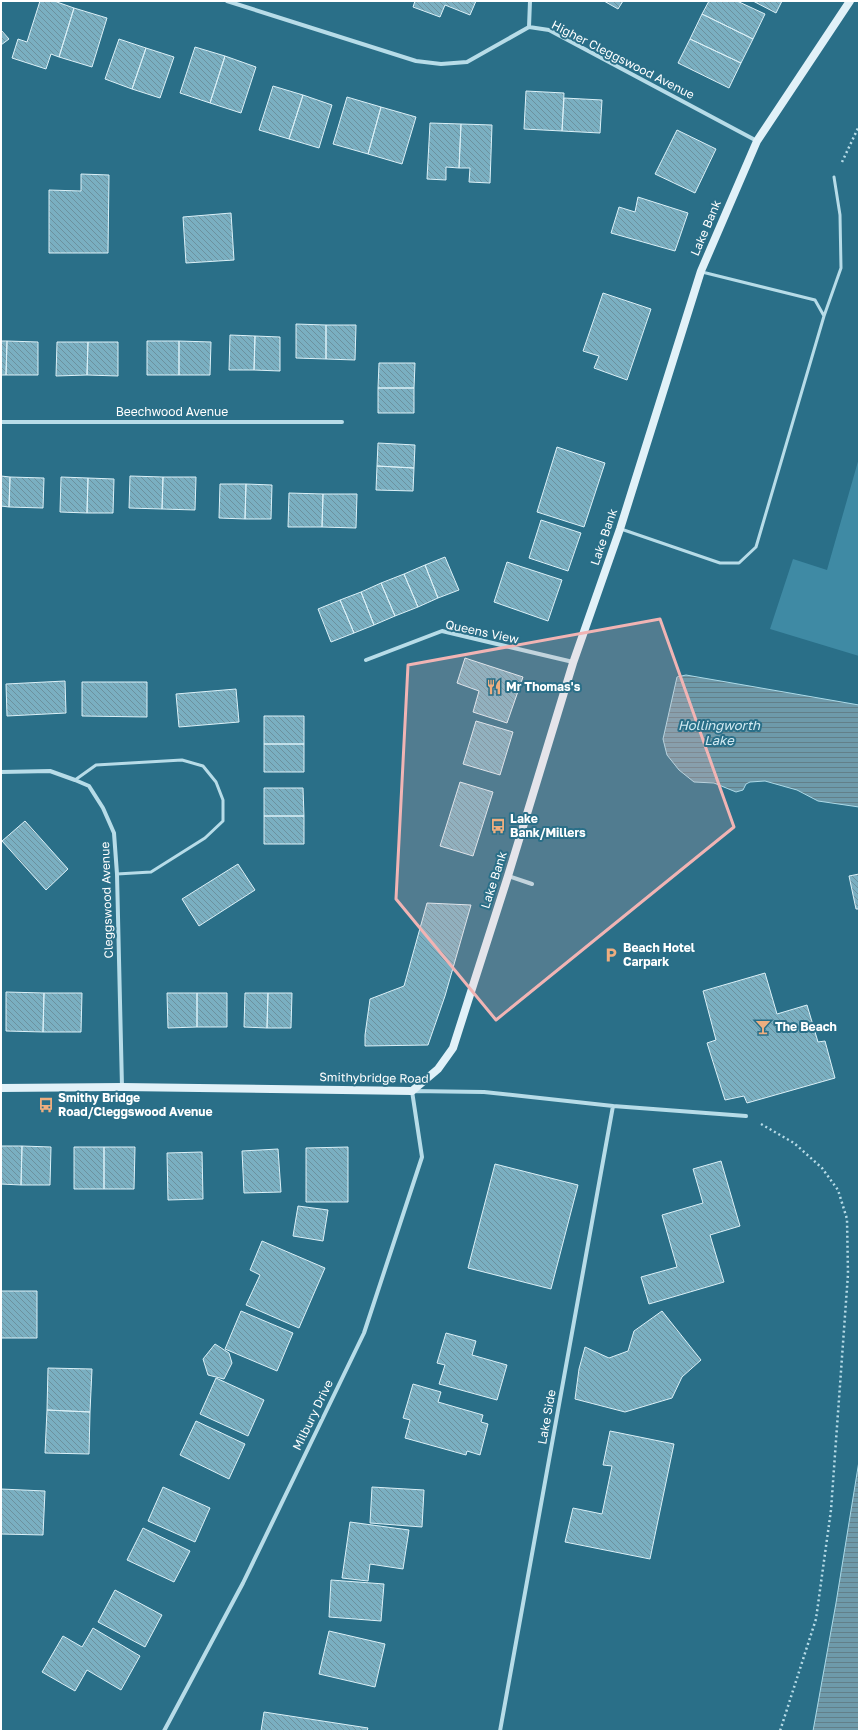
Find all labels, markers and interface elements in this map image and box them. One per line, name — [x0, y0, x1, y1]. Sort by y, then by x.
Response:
street label: Higher Cleggswood Avenue — [549, 17, 697, 102]
street label: Lake Bank — [687, 197, 724, 258]
street label: Beechwood Avenue — [116, 404, 228, 419]
street label: Lake Bank — [587, 506, 620, 567]
street label: Queens View — [444, 616, 520, 647]
restaurant icon: Mr Thomas's — [485, 678, 503, 696]
place label: Mr Thomas's — [506, 679, 581, 694]
water label: Hollingworth Lake — [678, 717, 761, 748]
place label: Lake Bank/Millers — [510, 811, 586, 840]
bus stop icon: Lake Bank/Millers — [489, 817, 507, 835]
street label: Cleggswood Avenue — [97, 841, 116, 959]
street label: Lake Bank — [477, 849, 510, 910]
place label: Beach Hotel Carpark — [623, 940, 695, 969]
parking icon: Beach Hotel Carpark — [602, 946, 620, 964]
bar icon: The Beach — [754, 1018, 772, 1036]
place label: The Beach — [775, 1019, 837, 1034]
street label: Smithybridge Road — [319, 1069, 429, 1086]
place label: Smithy Bridge Road/Cleggswood Avenue — [58, 1090, 213, 1119]
bus stop icon: Smithy Bridge Road/Cleggswood Avenue — [37, 1096, 55, 1114]
street label: Milbury Drive — [289, 1377, 336, 1452]
street label: Lake Side — [534, 1388, 559, 1446]

